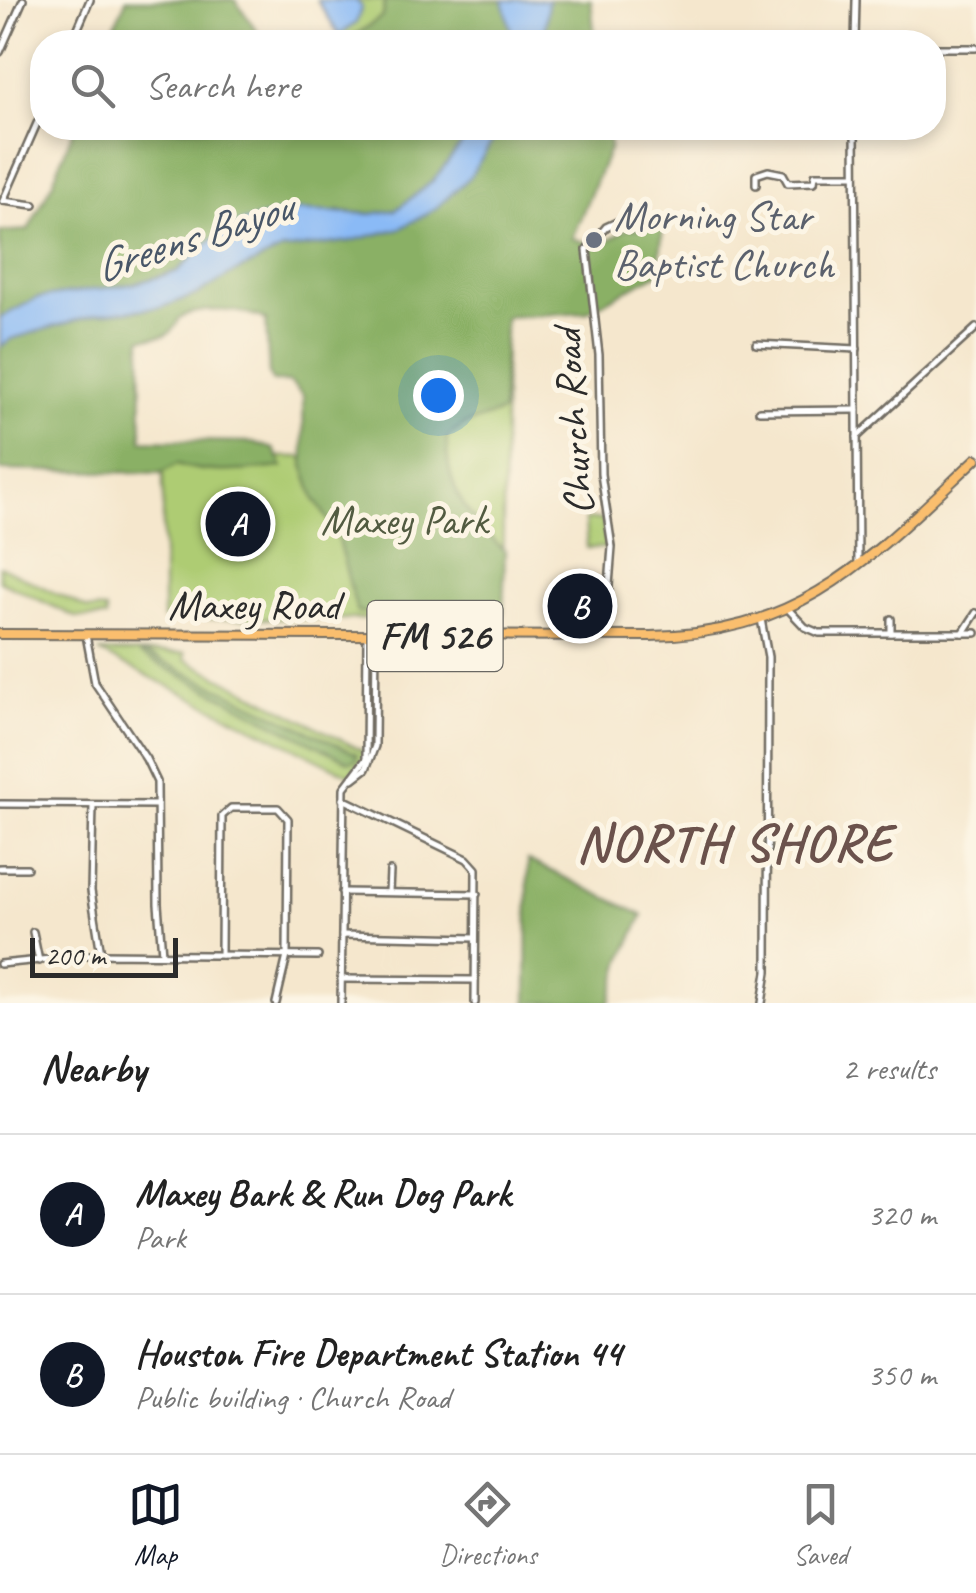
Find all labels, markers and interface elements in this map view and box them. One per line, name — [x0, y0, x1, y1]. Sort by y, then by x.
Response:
search box — [30, 30, 946, 140]
icon: search — [65, 58, 120, 113]
text: Search here — [145, 62, 300, 109]
water label: Greens Bayou — [87, 176, 305, 296]
place label: Morning Star Baptist Church — [614, 190, 836, 291]
marker: Morning Star Baptist Church — [583, 229, 605, 251]
street label: Church Road — [540, 321, 606, 517]
your location — [413, 370, 464, 421]
pin: A — [206, 486, 270, 562]
park label: Maxey Park — [321, 494, 491, 547]
pin: B — [548, 568, 612, 644]
street label: Maxey Road — [168, 579, 345, 632]
road number: FM 526 — [368, 601, 502, 671]
district label: NORTH SHORE — [577, 810, 898, 876]
scale bar — [30, 933, 178, 978]
text: 200 m — [45, 938, 105, 973]
text: Nearby — [40, 1042, 146, 1095]
text: 2 results — [842, 1048, 936, 1089]
text: Maxey Bark & Run Dog Park — [135, 1170, 511, 1217]
text: A — [64, 1194, 81, 1235]
text: 320 m — [867, 1194, 936, 1235]
text: Park — [135, 1217, 186, 1258]
text: Houston Fire Department Station 44 — [135, 1330, 622, 1377]
text: B — [64, 1354, 81, 1395]
text: 350 m — [867, 1354, 936, 1395]
text: Public building · Church Road — [135, 1377, 450, 1418]
tab: Map — [128, 1477, 183, 1572]
tab: Directions — [439, 1477, 537, 1572]
tab: Saved — [793, 1477, 848, 1572]

